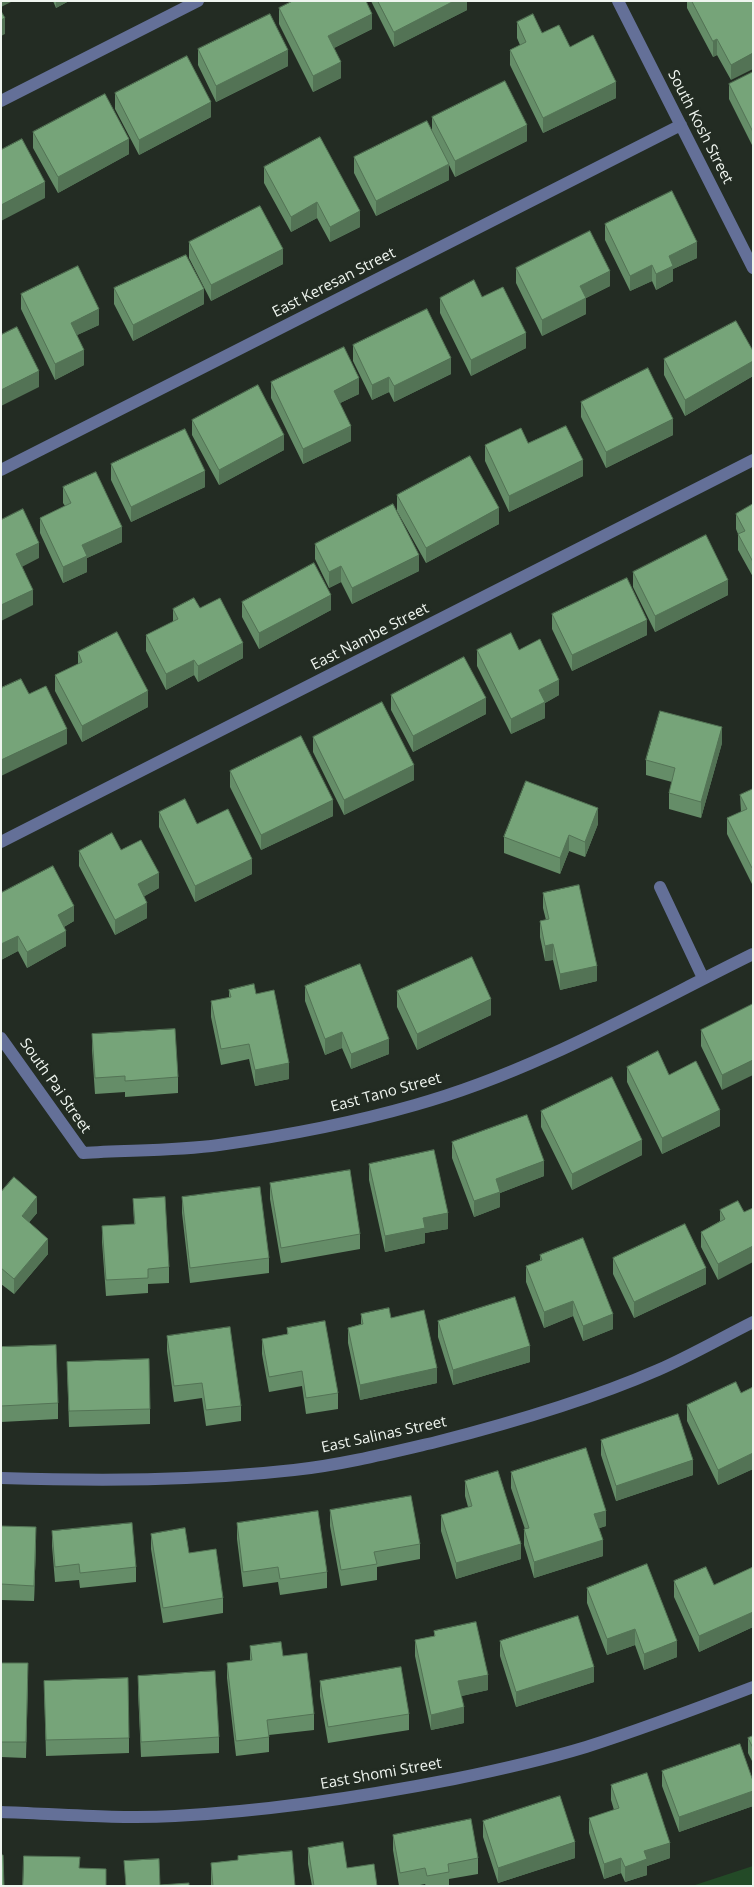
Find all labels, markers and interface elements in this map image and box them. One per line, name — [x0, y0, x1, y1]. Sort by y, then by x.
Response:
street label: South Kosh Street — [664, 67, 736, 187]
street label: East Keresan Street — [269, 244, 399, 322]
street label: East Nambe Street — [308, 599, 432, 675]
street label: South Pai Street — [16, 1035, 94, 1137]
street label: East Tano Street — [329, 1070, 443, 1116]
street label: East Salinas Street — [320, 1413, 448, 1457]
street label: East Shomi Street — [319, 1754, 443, 1794]

